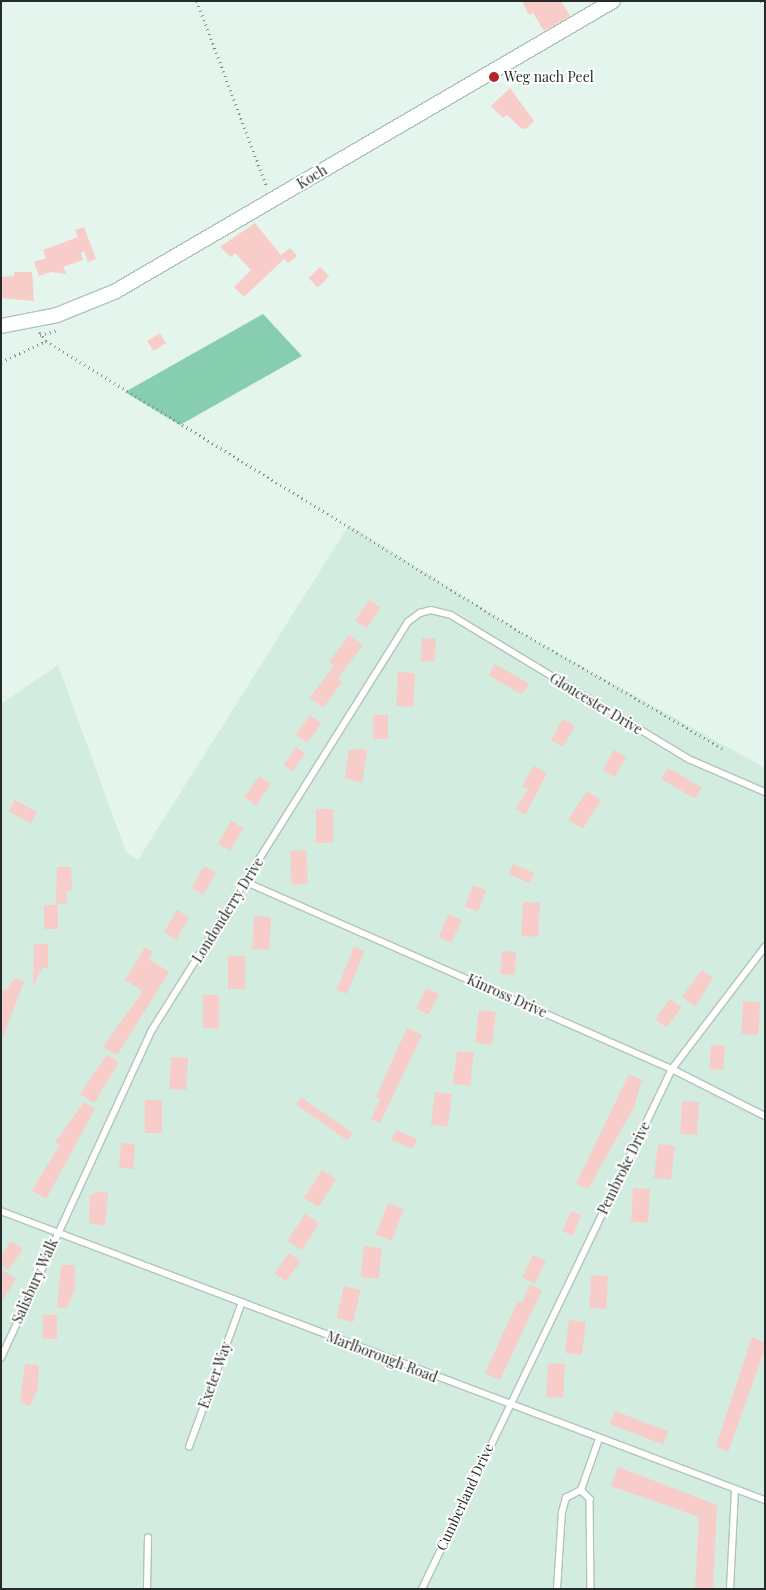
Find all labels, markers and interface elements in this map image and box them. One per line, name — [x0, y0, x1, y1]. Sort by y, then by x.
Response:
place label: Weg nach Peel — [504, 69, 594, 85]
marker: Weg nach Peel — [488, 71, 500, 83]
street label: Koch — [294, 162, 330, 192]
street label: Gloucester Drive — [546, 670, 646, 738]
street label: Londonderry Drive — [189, 854, 267, 966]
street label: Kinross Drive — [465, 971, 549, 1021]
street label: Pembroke Drive — [594, 1119, 654, 1217]
street label: Salisbury Walk — [9, 1235, 61, 1327]
street label: Marlborough Road — [324, 1328, 440, 1386]
street label: Exeter Way — [195, 1339, 235, 1411]
street label: Cumberland Drive — [433, 1441, 497, 1553]

